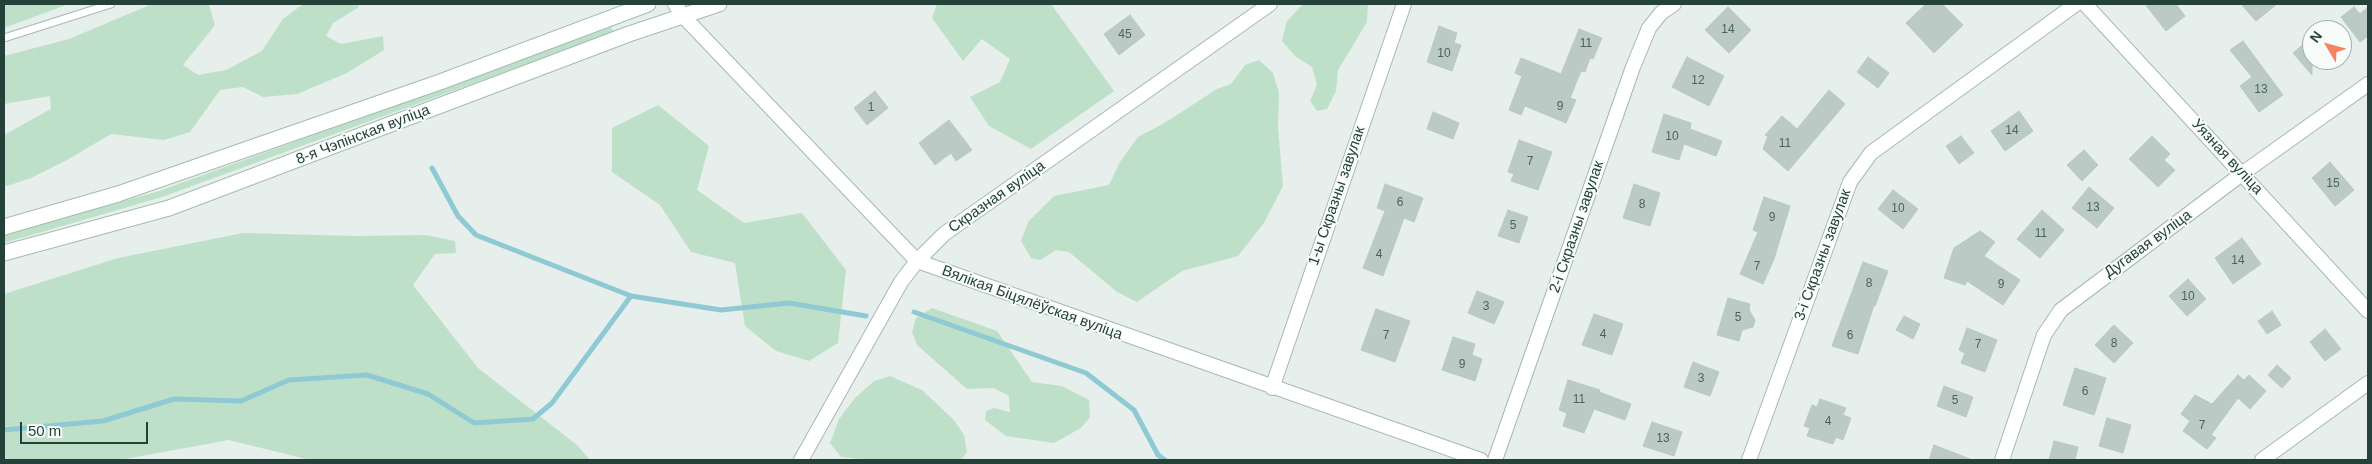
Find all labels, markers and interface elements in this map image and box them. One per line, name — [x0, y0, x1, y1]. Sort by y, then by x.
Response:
north arrow — [2302, 20, 2352, 70]
house number: 14 — [1721, 23, 1735, 37]
house number: 45 — [1118, 28, 1132, 42]
text: N — [2306, 28, 2325, 45]
house number: 11 — [1580, 37, 1592, 51]
house number: 10 — [1437, 47, 1451, 61]
house number: 12 — [1691, 74, 1705, 88]
house number: 13 — [2254, 83, 2268, 97]
house number: 9 — [1557, 100, 1563, 114]
street label: 8-я Чэпінская вуліца — [294, 101, 432, 169]
house number: 1 — [868, 101, 874, 115]
street label: Уязная вуліца — [2188, 116, 2266, 198]
street label: 1-ы Скразны завулак — [1305, 124, 1369, 268]
house number: 14 — [2005, 124, 2019, 138]
house number: 10 — [1665, 130, 1679, 144]
house number: 11 — [1779, 137, 1791, 151]
house number: 7 — [1527, 155, 1533, 169]
street label: Скразная вуліца — [945, 157, 1049, 237]
street label: 2-і Скразны завулак — [1546, 159, 1608, 295]
house number: 15 — [2326, 177, 2340, 191]
street label: 3-і Скразны завулак — [1791, 187, 1855, 323]
house number: 6 — [1397, 196, 1403, 210]
house number: 8 — [1639, 198, 1645, 212]
house number: 13 — [2086, 201, 2100, 215]
house number: 10 — [1891, 202, 1905, 216]
street label: Дугавая вуліца — [2101, 206, 2195, 282]
house number: 9 — [1769, 211, 1775, 225]
house number: 5 — [1510, 219, 1516, 233]
house number: 11 — [2035, 227, 2047, 241]
house number: 4 — [1376, 248, 1382, 262]
house number: 14 — [2231, 254, 2245, 268]
house number: 7 — [1754, 260, 1760, 274]
street label: Вялікая Біцялёўская вуліца — [939, 262, 1125, 344]
house number: 8 — [1866, 277, 1872, 291]
house number: 9 — [1998, 278, 2004, 292]
house number: 10 — [2181, 290, 2195, 304]
house number: 3 — [1483, 300, 1489, 314]
house number: 5 — [1735, 311, 1741, 325]
house number: 4 — [1600, 328, 1606, 342]
house number: 7 — [1383, 329, 1389, 343]
house number: 6 — [1847, 329, 1853, 343]
house number: 8 — [2111, 337, 2117, 351]
house number: 7 — [1975, 338, 1981, 352]
house number: 9 — [1459, 358, 1465, 372]
house number: 3 — [1698, 372, 1704, 386]
house number: 6 — [2082, 385, 2088, 399]
house number: 11 — [1573, 393, 1585, 407]
house number: 5 — [1952, 394, 1958, 408]
scale bar — [22, 412, 150, 444]
house number: 4 — [1825, 415, 1831, 429]
house number: 7 — [2199, 419, 2205, 433]
text: 50 m — [28, 422, 61, 439]
house number: 13 — [1656, 432, 1670, 446]

